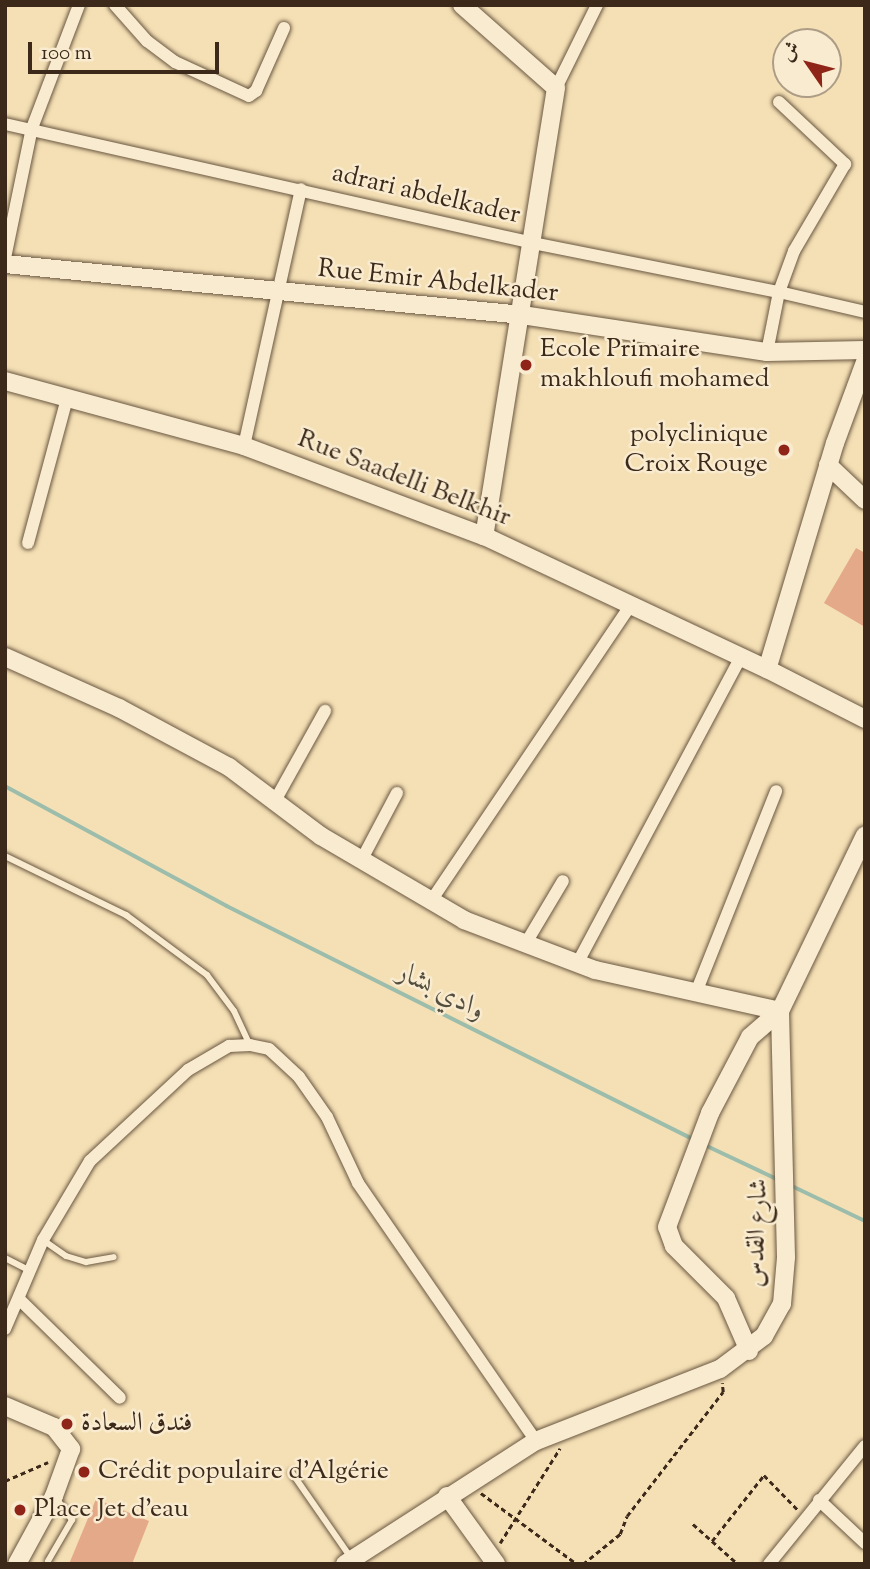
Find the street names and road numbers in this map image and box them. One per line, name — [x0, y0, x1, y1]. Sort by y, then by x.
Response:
street label: adrari abdelkader — [329, 158, 523, 232]
street label: Rue Emir Abdelkader — [316, 254, 560, 310]
street label: Rue Saadelli Belkhir — [293, 424, 515, 534]
street label: شارع القدس — [741, 1178, 775, 1288]

